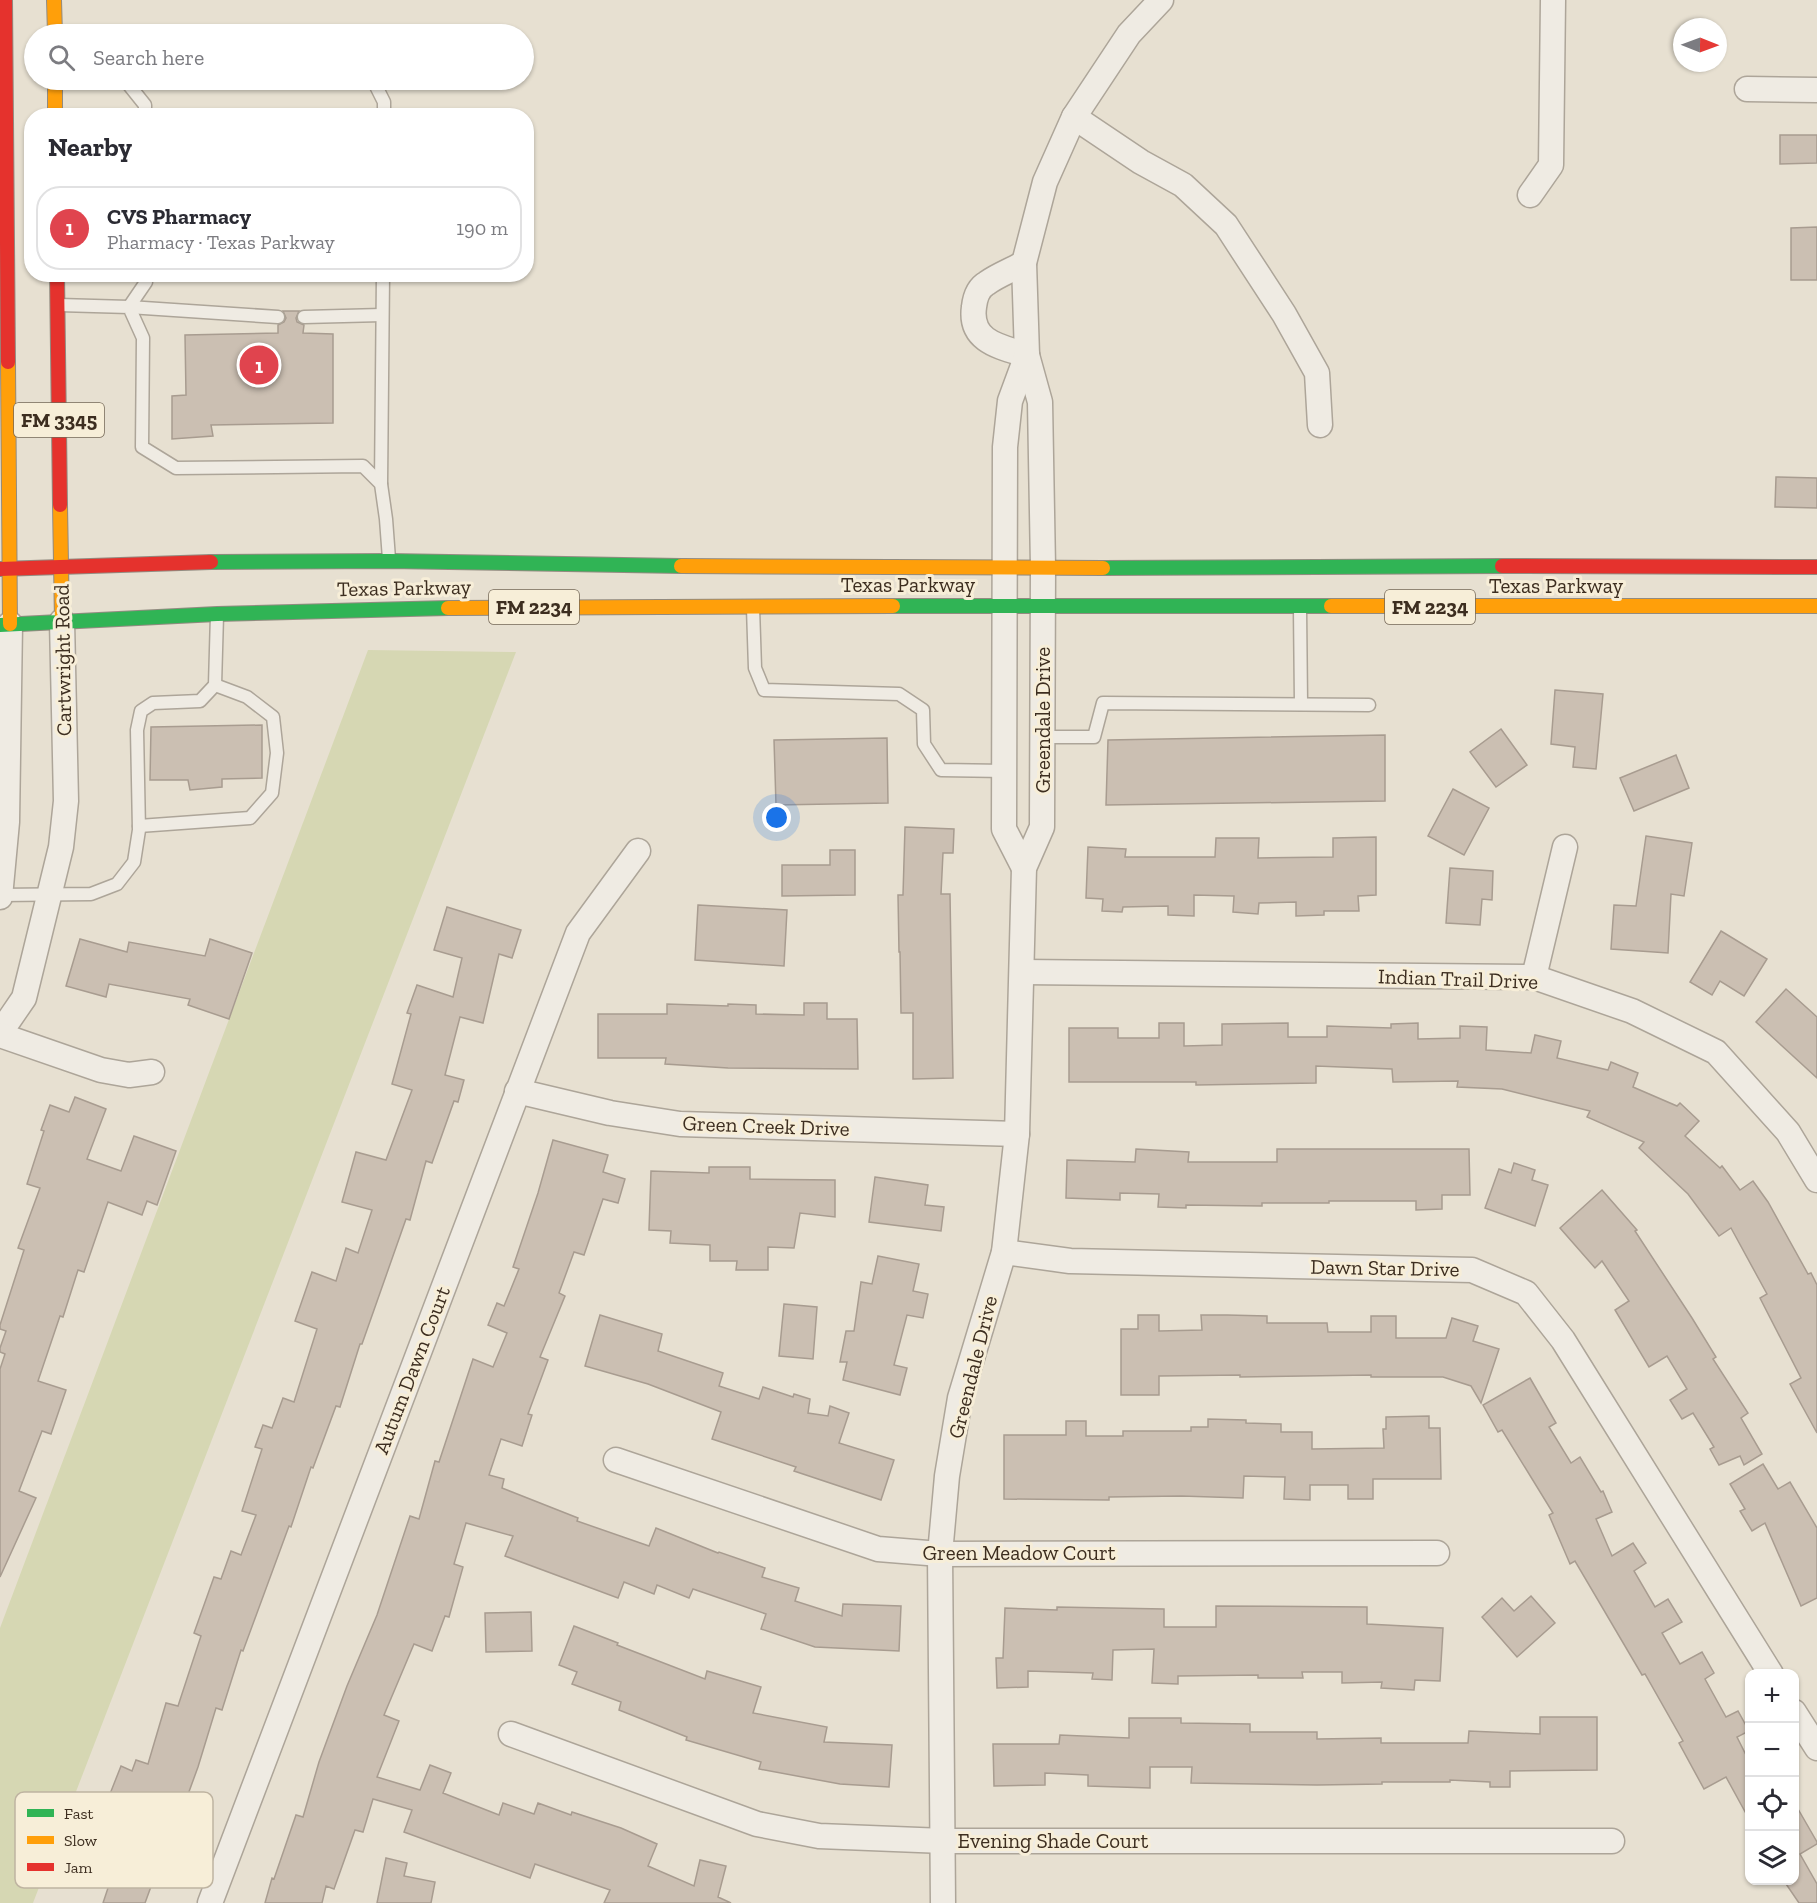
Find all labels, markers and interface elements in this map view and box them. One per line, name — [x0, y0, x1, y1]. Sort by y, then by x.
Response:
north arrow — [1673, 18, 1727, 72]
search box — [24, 24, 534, 90]
icon: search — [45, 41, 78, 74]
text: Search here — [93, 44, 204, 71]
text: Nearby — [48, 131, 132, 163]
text: CVS Pharmacy — [107, 203, 251, 230]
text: 1 — [65, 216, 74, 240]
text: 190 m — [456, 216, 508, 240]
text: Pharmacy · Texas Parkway — [107, 230, 335, 254]
pin: 1 — [240, 342, 278, 388]
road number: FM 3345 — [14, 403, 104, 437]
street label: Texas Parkway — [841, 572, 975, 597]
street label: Texas Parkway — [1489, 573, 1623, 598]
street label: Texas Parkway — [337, 574, 472, 601]
street label: Cartwright Road — [49, 583, 76, 736]
road number: FM 2234 — [489, 590, 579, 624]
road number: FM 2234 — [1385, 590, 1475, 624]
street label: Greendale Drive — [1030, 647, 1055, 793]
your location — [762, 803, 791, 832]
street label: Indian Trail Drive — [1378, 963, 1539, 994]
street label: Green Creek Drive — [682, 1110, 850, 1141]
street label: Dawn Star Drive — [1310, 1254, 1460, 1281]
street label: Autum Dawn Court — [368, 1282, 455, 1457]
street label: Greendale Drive — [943, 1293, 1002, 1441]
street label: Green Meadow Court — [922, 1540, 1116, 1565]
map controls — [1745, 1669, 1799, 1885]
button: + — [1745, 1669, 1799, 1723]
button: − — [1745, 1723, 1799, 1777]
button: locate — [1745, 1777, 1799, 1831]
legend — [15, 1792, 213, 1888]
text: Fast — [64, 1804, 93, 1823]
street label: Evening Shade Court — [958, 1828, 1149, 1853]
text: Slow — [64, 1831, 98, 1850]
button: layers — [1745, 1831, 1799, 1885]
text: Jam — [64, 1858, 93, 1877]

